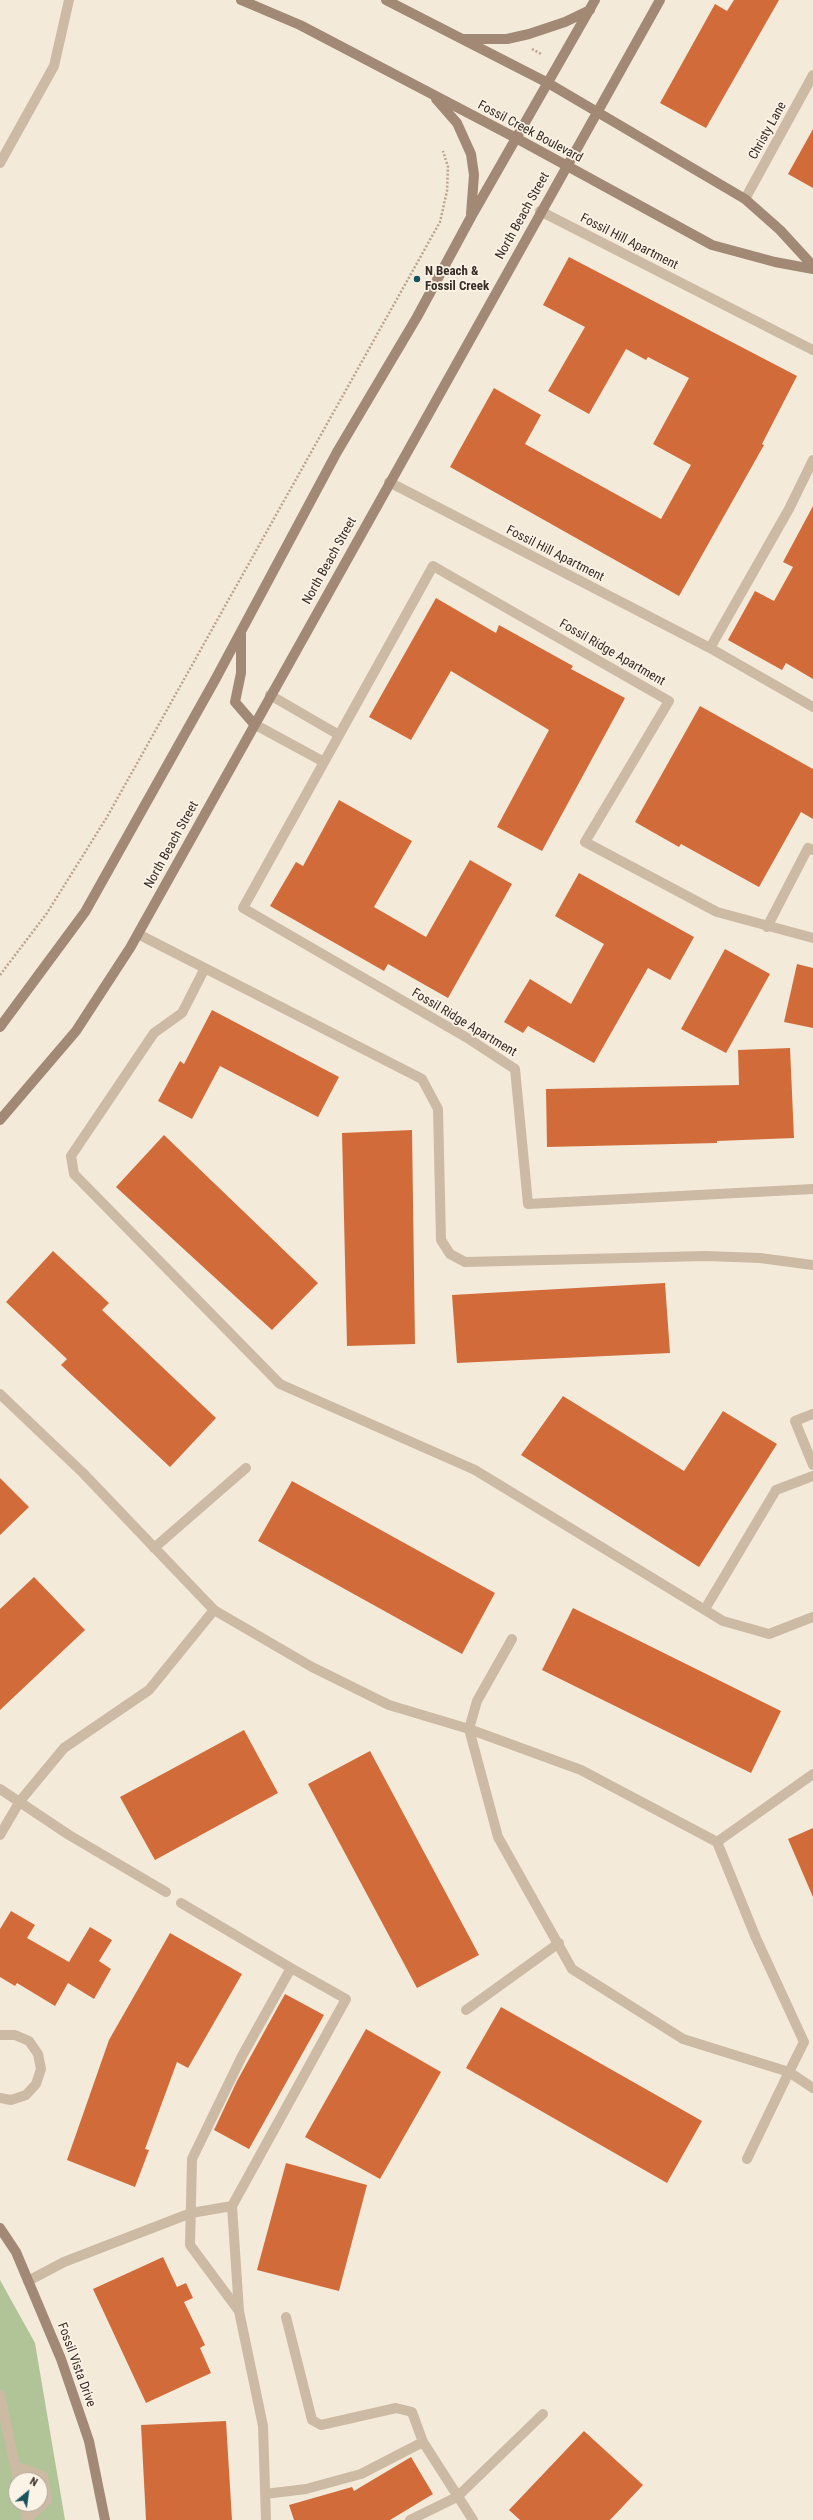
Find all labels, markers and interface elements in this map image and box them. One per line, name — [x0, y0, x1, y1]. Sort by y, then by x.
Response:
street label: Fossil Creek Boulevard — [475, 98, 585, 166]
street label: Christy Lane — [746, 99, 790, 163]
street label: North Beach Street — [493, 170, 553, 262]
street label: Fossil Hill Apartment — [577, 211, 681, 273]
place label: N Beach & Fossil Creek — [425, 264, 489, 295]
marker: N Beach & Fossil Creek — [412, 274, 422, 284]
street label: North Beach Street — [300, 515, 360, 607]
street label: Fossil Hill Apartment — [503, 523, 607, 585]
street label: Fossil Ridge Apartment — [556, 616, 668, 690]
street label: North Beach Street — [142, 799, 202, 891]
street label: Fossil Ridge Apartment — [409, 986, 519, 1060]
street label: Fossil Vista Drive — [54, 2321, 98, 2409]
north arrow — [8, 2472, 48, 2512]
text: N — [27, 2475, 40, 2489]

